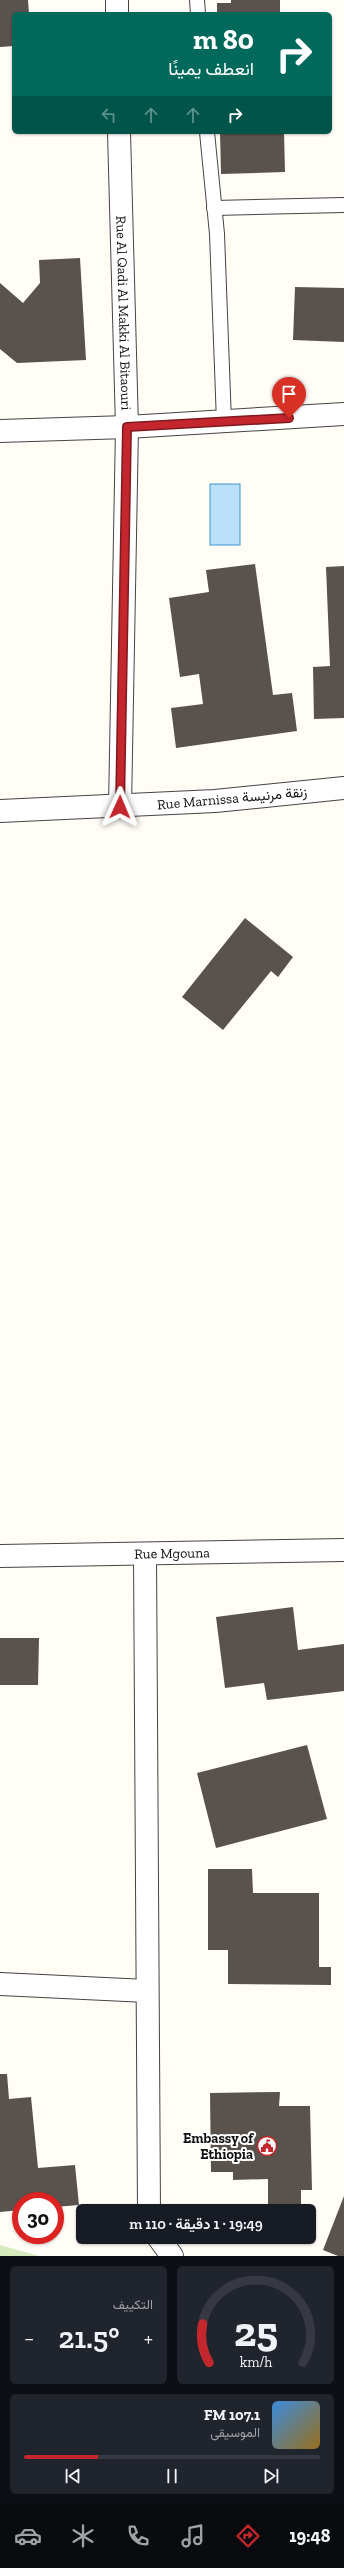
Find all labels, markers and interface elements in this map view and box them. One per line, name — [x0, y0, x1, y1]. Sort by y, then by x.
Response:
text: 80 m — [193, 23, 254, 56]
icon: right — [268, 28, 320, 80]
text: انعطف يمينًا — [168, 58, 254, 80]
icon: left — [98, 104, 120, 126]
icon: ahead — [140, 104, 162, 126]
icon: ahead — [182, 104, 204, 126]
icon: right — [224, 104, 246, 126]
street label: Rue Al Qadi Al Makki Al Bitaouri — [112, 215, 135, 411]
pin — [272, 377, 306, 418]
icon: arrive — [278, 383, 300, 405]
street label: Rue Marnissa زنقة مرنيسة — [156, 783, 308, 814]
position arrow — [99, 786, 141, 828]
street label: Rue Mgouna — [134, 1544, 210, 1563]
place label: Embassy of Ethiopia — [183, 2130, 254, 2163]
public building icon: Embassy of Ethiopia — [256, 2135, 278, 2157]
speed limit sign: 30 — [12, 2192, 64, 2244]
text: 19:49 · 1 دقيقة · 110 m — [129, 2215, 263, 2233]
text: التكييف — [113, 2297, 153, 2312]
text: 25 — [233, 2307, 278, 2357]
text: 21.5° — [58, 2320, 120, 2356]
text: − — [24, 2325, 34, 2352]
text: + — [144, 2325, 153, 2352]
text: km/h — [239, 2354, 272, 2371]
text: 107.1 FM — [204, 2406, 260, 2424]
text: الموسيقى — [210, 2425, 260, 2440]
icon: previous — [62, 2465, 84, 2487]
icon: pause — [161, 2465, 183, 2487]
icon: next — [260, 2465, 282, 2487]
icon: car — [14, 2522, 42, 2550]
icon: climate — [69, 2522, 97, 2550]
icon: phone — [124, 2522, 152, 2550]
icon: music — [179, 2522, 207, 2550]
icon: directions — [234, 2522, 262, 2550]
text: 19:48 — [289, 2525, 330, 2547]

